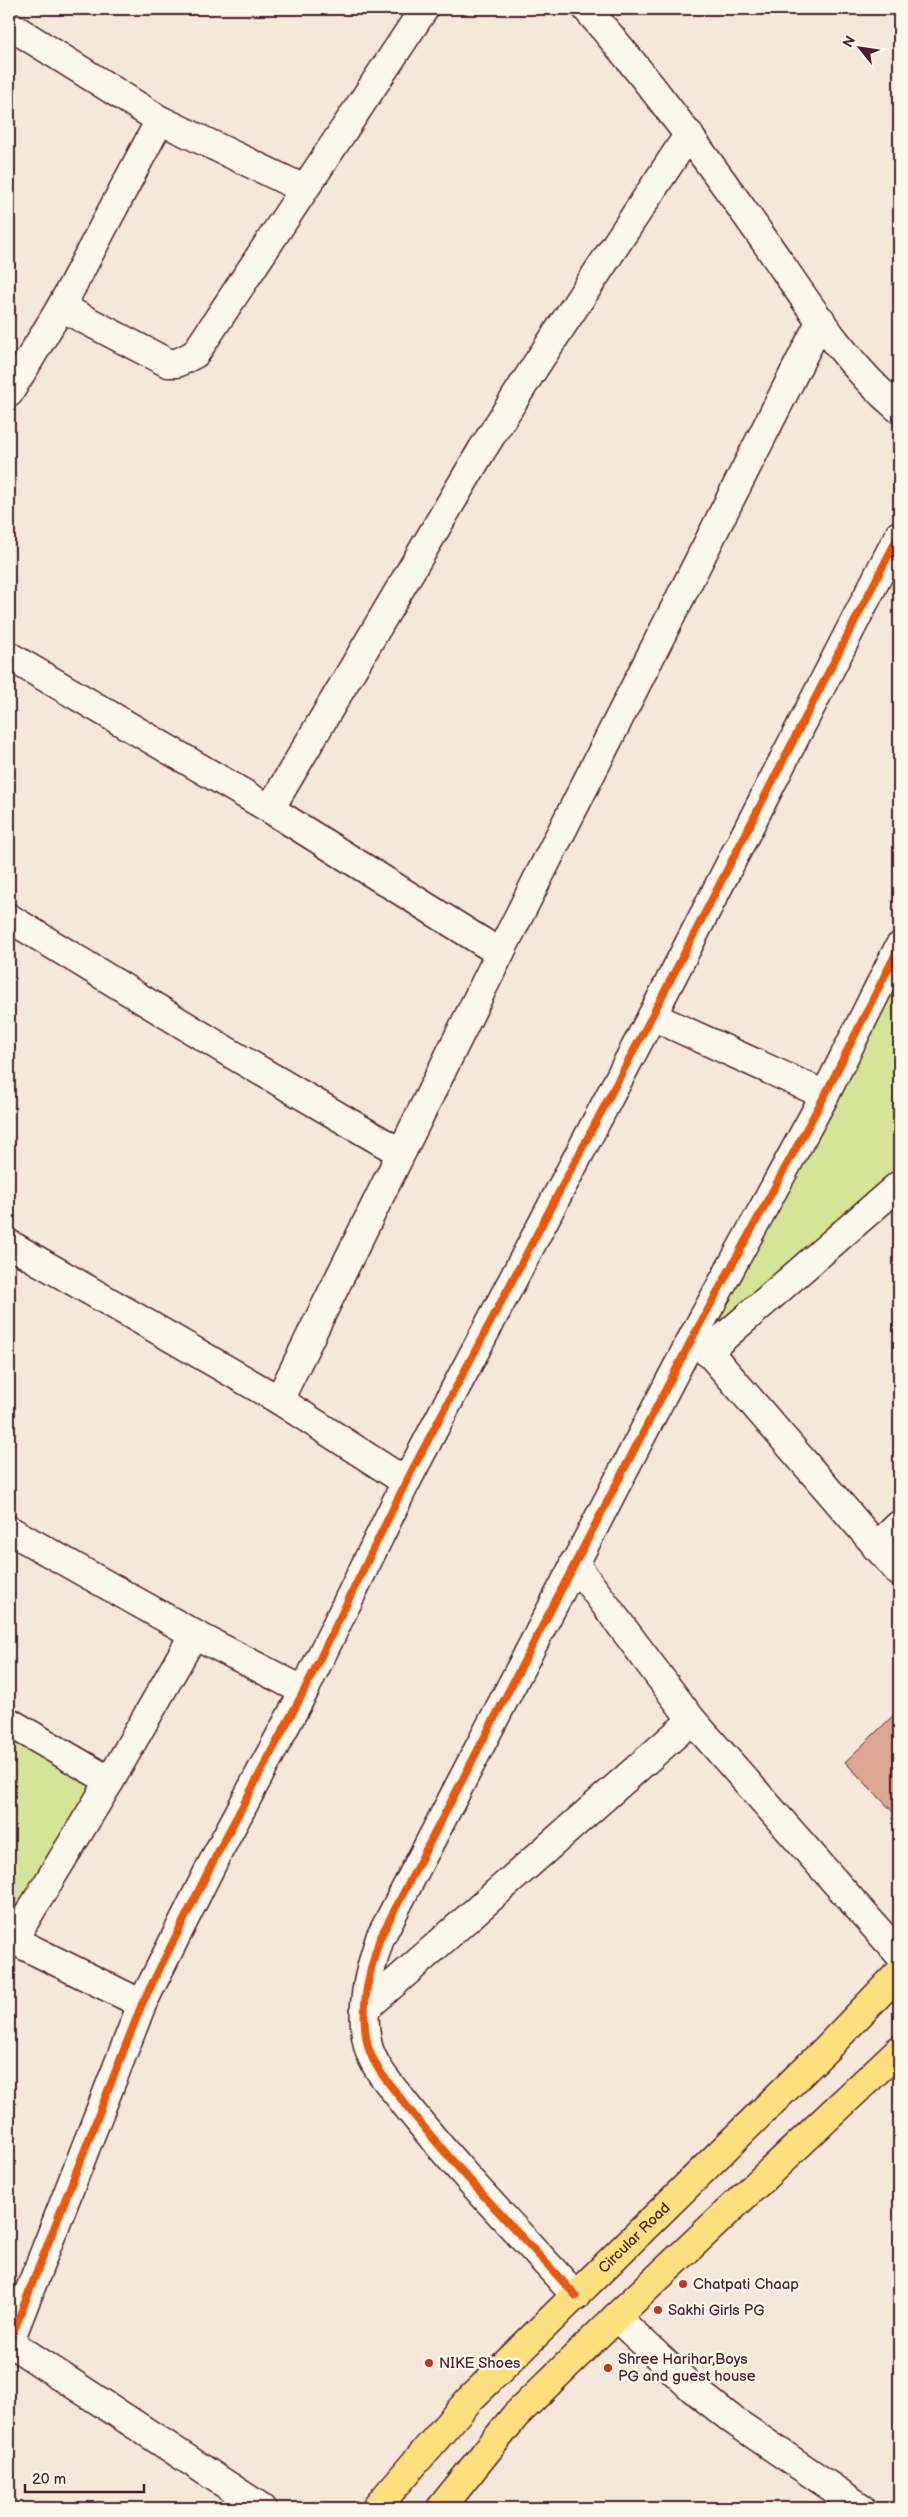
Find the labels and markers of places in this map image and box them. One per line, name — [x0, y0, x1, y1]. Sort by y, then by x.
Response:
place label: Chatpati Chaap — [693, 2275, 799, 2294]
marker: Chatpati Chaap — [677, 2278, 689, 2290]
place label: Sakhi Girls PG — [668, 2301, 764, 2320]
marker: Sakhi Girls PG — [652, 2304, 664, 2316]
place label: Shree Harihar,Boys PG and guest house — [618, 2350, 756, 2386]
place label: NIKE Shoes — [439, 2354, 521, 2373]
marker: NIKE Shoes — [423, 2357, 435, 2369]
marker: Shree Harihar,Boys PG and guest house — [602, 2362, 614, 2374]

